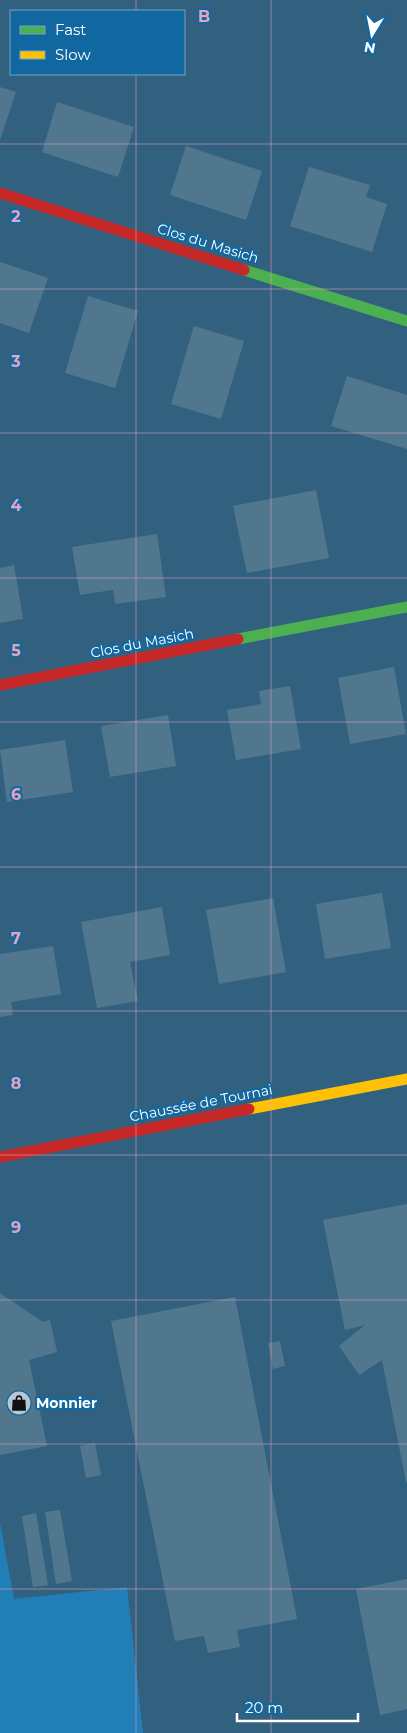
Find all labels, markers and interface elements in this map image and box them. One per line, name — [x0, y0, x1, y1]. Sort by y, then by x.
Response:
text: B — [198, 7, 210, 26]
legend — [10, 10, 185, 75]
north arrow — [347, 10, 397, 60]
text: Fast — [55, 20, 86, 39]
text: N — [363, 38, 377, 58]
text: Slow — [55, 45, 91, 64]
text: 2 — [11, 207, 21, 226]
street label: Clos du Masich — [155, 219, 261, 267]
text: 3 — [10, 352, 21, 371]
text: 4 — [10, 496, 22, 515]
street label: Clos du Masich — [89, 624, 195, 662]
text: 5 — [11, 641, 21, 660]
text: 6 — [11, 785, 21, 804]
text: 7 — [11, 929, 21, 948]
text: 8 — [11, 1074, 21, 1093]
street label: Chaussée de Tournai — [128, 1080, 274, 1126]
text: 9 — [11, 1218, 21, 1237]
shop icon: Monnier — [6, 1390, 32, 1416]
place label: Monnier — [36, 1394, 97, 1412]
scale bar — [237, 1690, 358, 1722]
text: 20 m — [245, 1698, 283, 1717]

